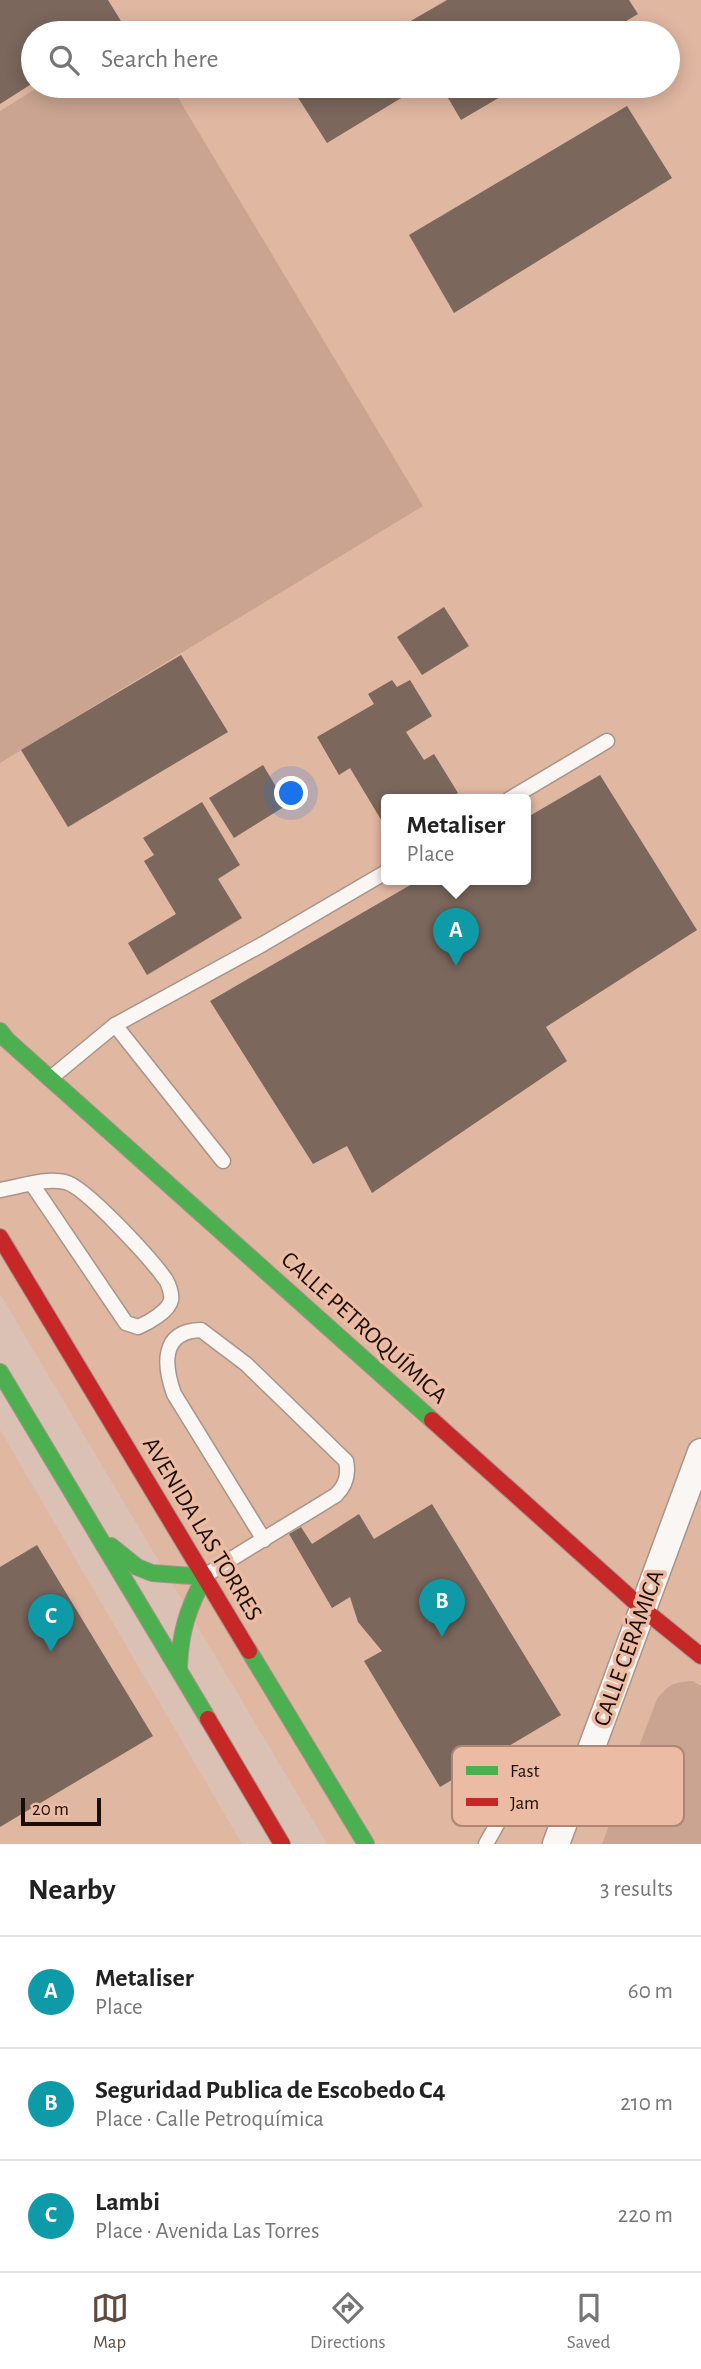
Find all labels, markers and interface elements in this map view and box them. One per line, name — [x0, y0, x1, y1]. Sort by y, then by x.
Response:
search box — [21, 21, 680, 98]
icon: search — [45, 41, 83, 79]
text: Search here — [101, 46, 219, 72]
your location — [274, 776, 308, 810]
popup — [381, 794, 531, 885]
text: Metaliser — [407, 812, 505, 838]
text: Place — [407, 843, 454, 866]
pin: A — [433, 908, 479, 966]
street label: CALLE PETROQUÍMICA — [276, 1246, 453, 1409]
street label: AVENIDA LAS TORRES — [138, 1433, 266, 1625]
street label: CALLE CERÁMICA — [588, 1566, 668, 1729]
pin: B — [419, 1579, 465, 1637]
pin: C — [28, 1594, 74, 1652]
legend — [452, 1746, 684, 1826]
text: Fast — [510, 1762, 540, 1781]
text: Jam — [510, 1794, 539, 1813]
scale bar — [21, 1795, 102, 1827]
text: 20 m — [32, 1800, 69, 1819]
text: Nearby — [28, 1875, 116, 1905]
text: 3 results — [600, 1878, 673, 1901]
text: Metaliser — [95, 1965, 194, 1991]
text: A — [44, 1980, 58, 2003]
text: 60 m — [628, 1980, 673, 2003]
text: Place — [95, 1996, 143, 2019]
text: Seguridad Publica de Escobedo C4 — [95, 2077, 446, 2103]
text: B — [44, 2092, 58, 2115]
text: 210 m — [620, 2092, 673, 2115]
text: Place · Calle Petroquímica — [95, 2108, 324, 2131]
text: Lambi — [95, 2189, 160, 2215]
text: C — [45, 2204, 57, 2227]
text: 220 m — [618, 2204, 673, 2227]
text: Place · Avenida Las Torres — [95, 2220, 319, 2243]
tab: Map — [91, 2289, 129, 2354]
tab: Directions — [310, 2289, 386, 2354]
tab: Saved — [567, 2289, 610, 2354]

